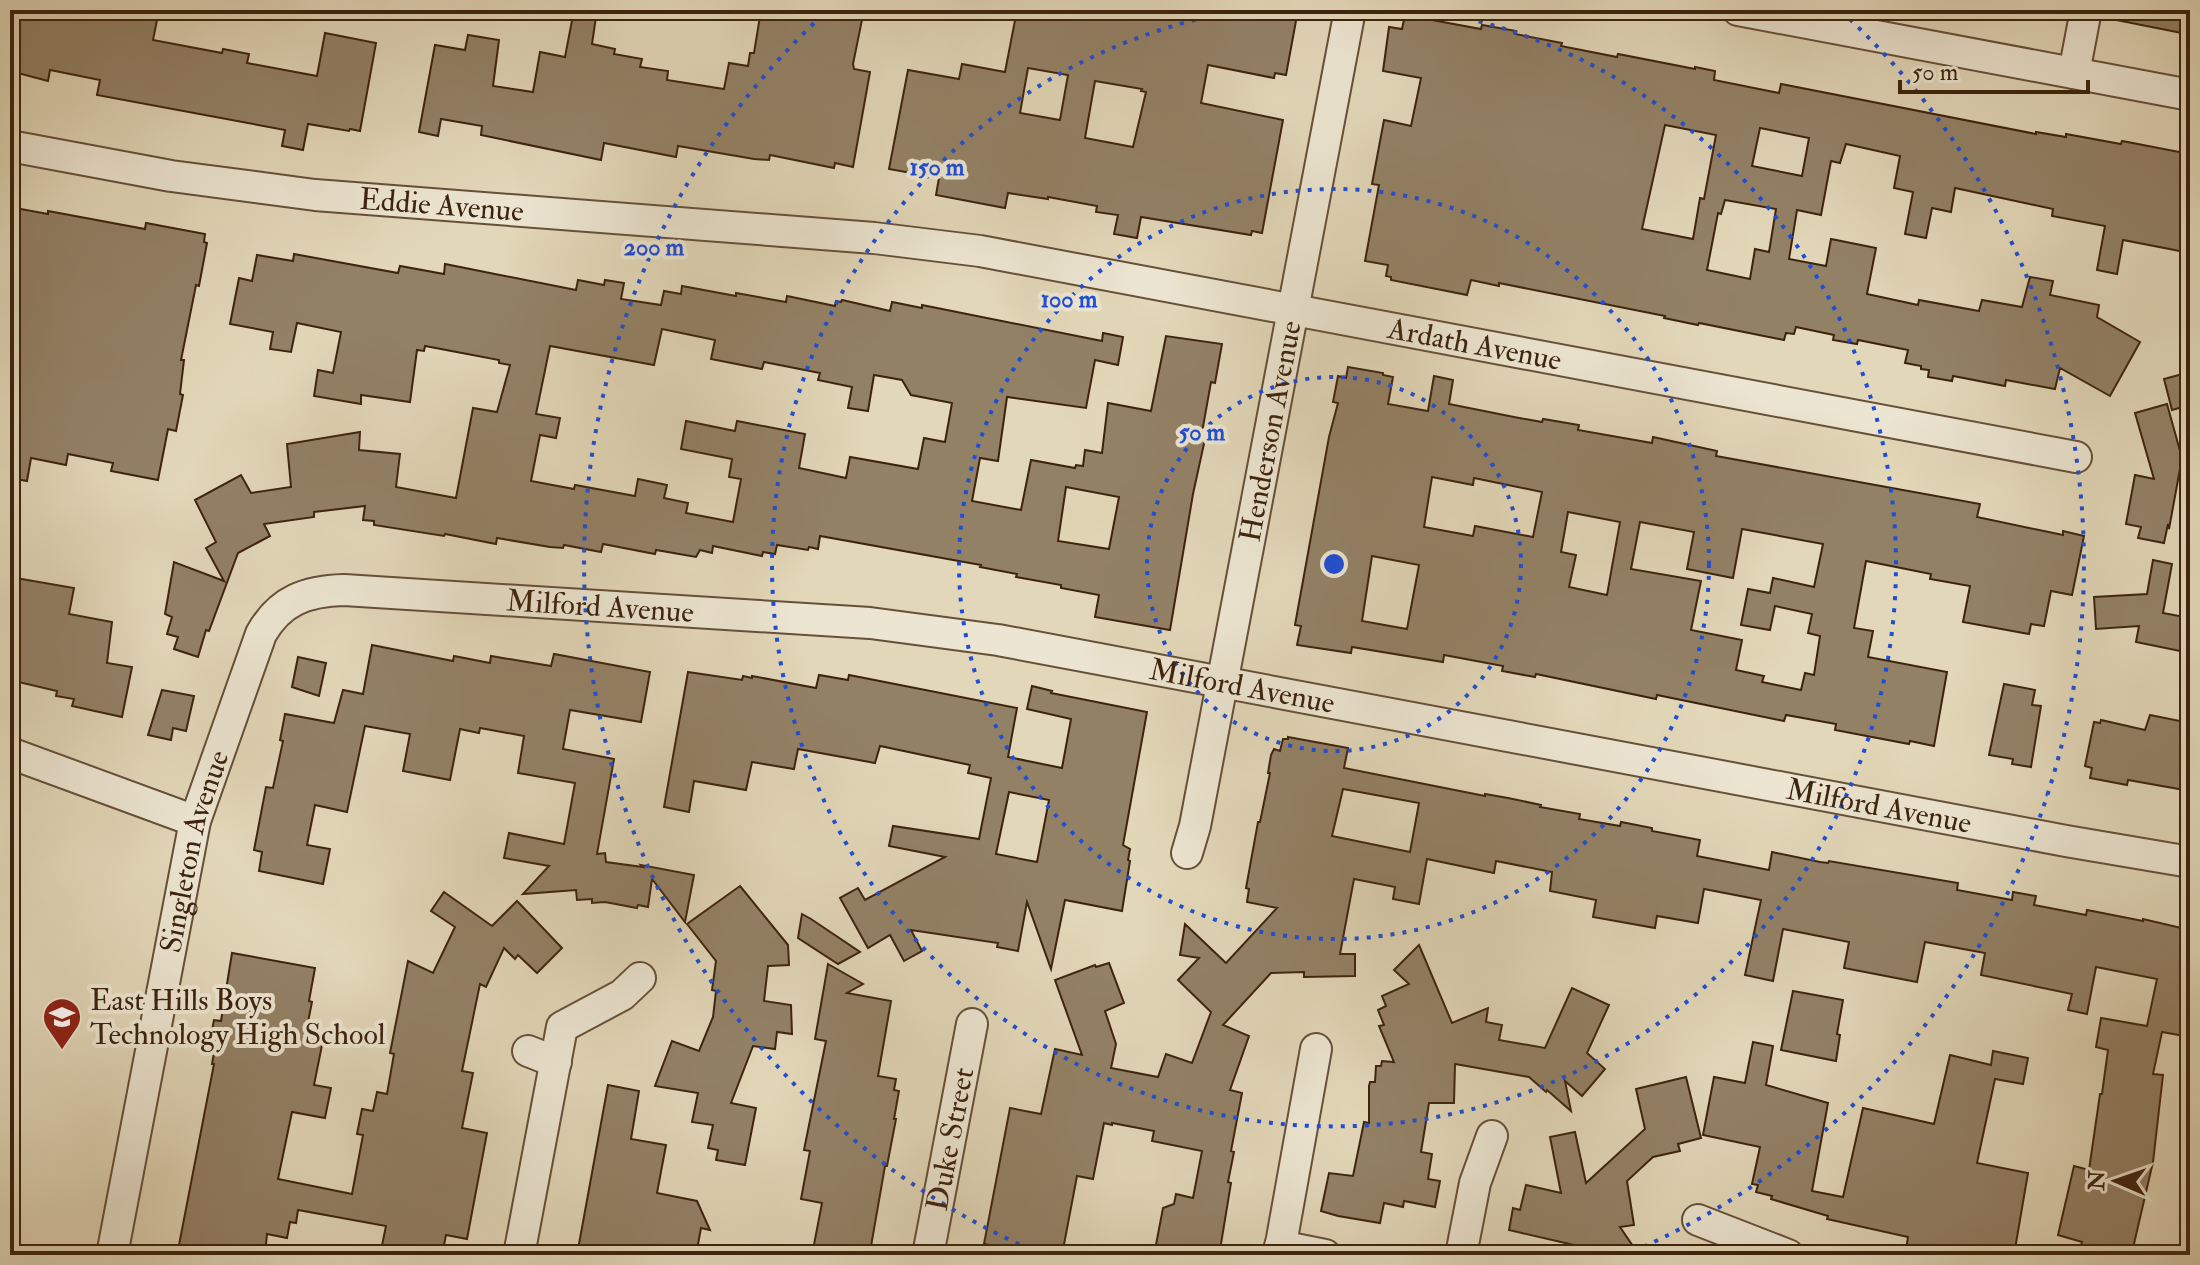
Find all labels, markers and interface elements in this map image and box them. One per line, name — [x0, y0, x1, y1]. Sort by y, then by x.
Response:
scale bar — [1900, 44, 2088, 94]
text: 50 m — [1912, 57, 1959, 88]
text: 150 m — [910, 152, 965, 183]
street label: Eddie Avenue — [358, 180, 525, 230]
text: 200 m — [624, 232, 685, 263]
text: 100 m — [1041, 284, 1098, 315]
street label: Ardath Avenue — [1384, 310, 1565, 379]
street label: Henderson Avenue — [1231, 318, 1310, 545]
text: 50 m — [1179, 417, 1226, 448]
centre of rings — [1320, 550, 1348, 578]
street label: Milford Avenue — [505, 582, 695, 631]
street label: Milford Avenue — [1146, 651, 1338, 722]
street label: Singleton Avenue — [152, 745, 238, 956]
street label: Milford Avenue — [1783, 771, 1975, 842]
place label: East Hills Boys Technology High School — [90, 982, 386, 1053]
school or university icon: East Hills Boys Technology High School — [41, 996, 83, 1051]
street label: Duke Street — [919, 1064, 982, 1214]
north arrow — [2076, 1141, 2156, 1221]
text: N — [2083, 1170, 2111, 1192]

